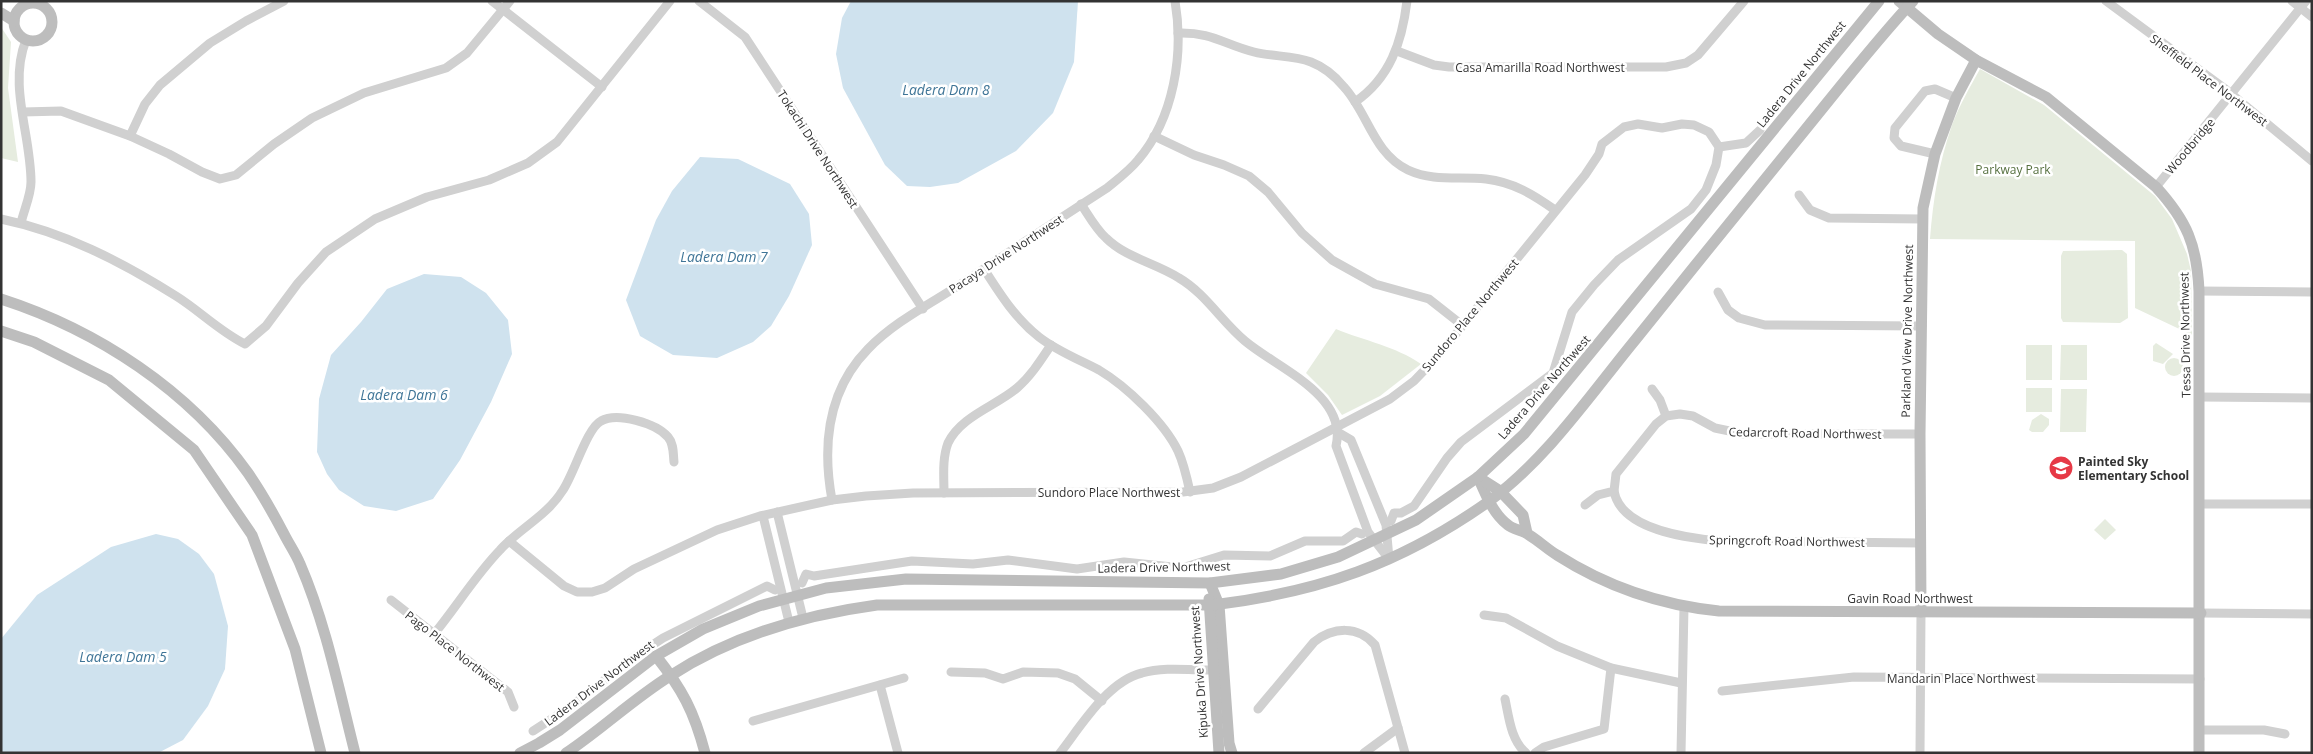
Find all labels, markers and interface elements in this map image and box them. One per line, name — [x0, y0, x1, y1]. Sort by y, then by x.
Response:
street label: Ladera Drive Northwest — [1753, 17, 1849, 131]
street label: Sheffield Place Northwest — [2147, 30, 2271, 130]
street label: Casa Amarilla Road Northwest — [1455, 59, 1625, 76]
water label: Ladera Dam 8 — [902, 80, 990, 99]
street label: Tokachi Drive Northwest — [773, 87, 863, 211]
street label: Woodbridge — [2161, 114, 2219, 178]
park label: Parkway Park — [1975, 161, 2051, 178]
street label: Pacaya Drive Northwest — [945, 211, 1067, 297]
street label: Parkland View Drive Northwest — [1897, 244, 1917, 418]
water label: Ladera Dam 7 — [680, 247, 768, 266]
street label: Sundoro Place Northwest — [1418, 255, 1522, 375]
street label: Tessa Drive Northwest — [2175, 272, 2195, 398]
street label: Ladera Drive Northwest — [1494, 331, 1594, 443]
water label: Ladera Dam 6 — [360, 385, 448, 404]
street label: Cedarcroft Road Northwest — [1728, 423, 1882, 443]
place label: Painted Sky Elementary School — [2078, 453, 2189, 484]
school or university icon: Painted Sky Elementary School — [2048, 455, 2074, 481]
street label: Sundoro Place Northwest — [1038, 484, 1180, 501]
street label: Springcroft Road Northwest — [1709, 531, 1865, 551]
street label: Ladera Drive Northwest — [1097, 557, 1231, 577]
street label: Gavin Road Northwest — [1847, 590, 1973, 607]
street label: Kipuka Drive Northwest — [1186, 605, 1212, 739]
street label: Pago Place Northwest — [402, 607, 508, 695]
street label: Ladera Drive Northwest — [541, 636, 657, 730]
water label: Ladera Dam 5 — [79, 647, 167, 666]
street label: Mandarin Place Northwest — [1887, 670, 2035, 687]

